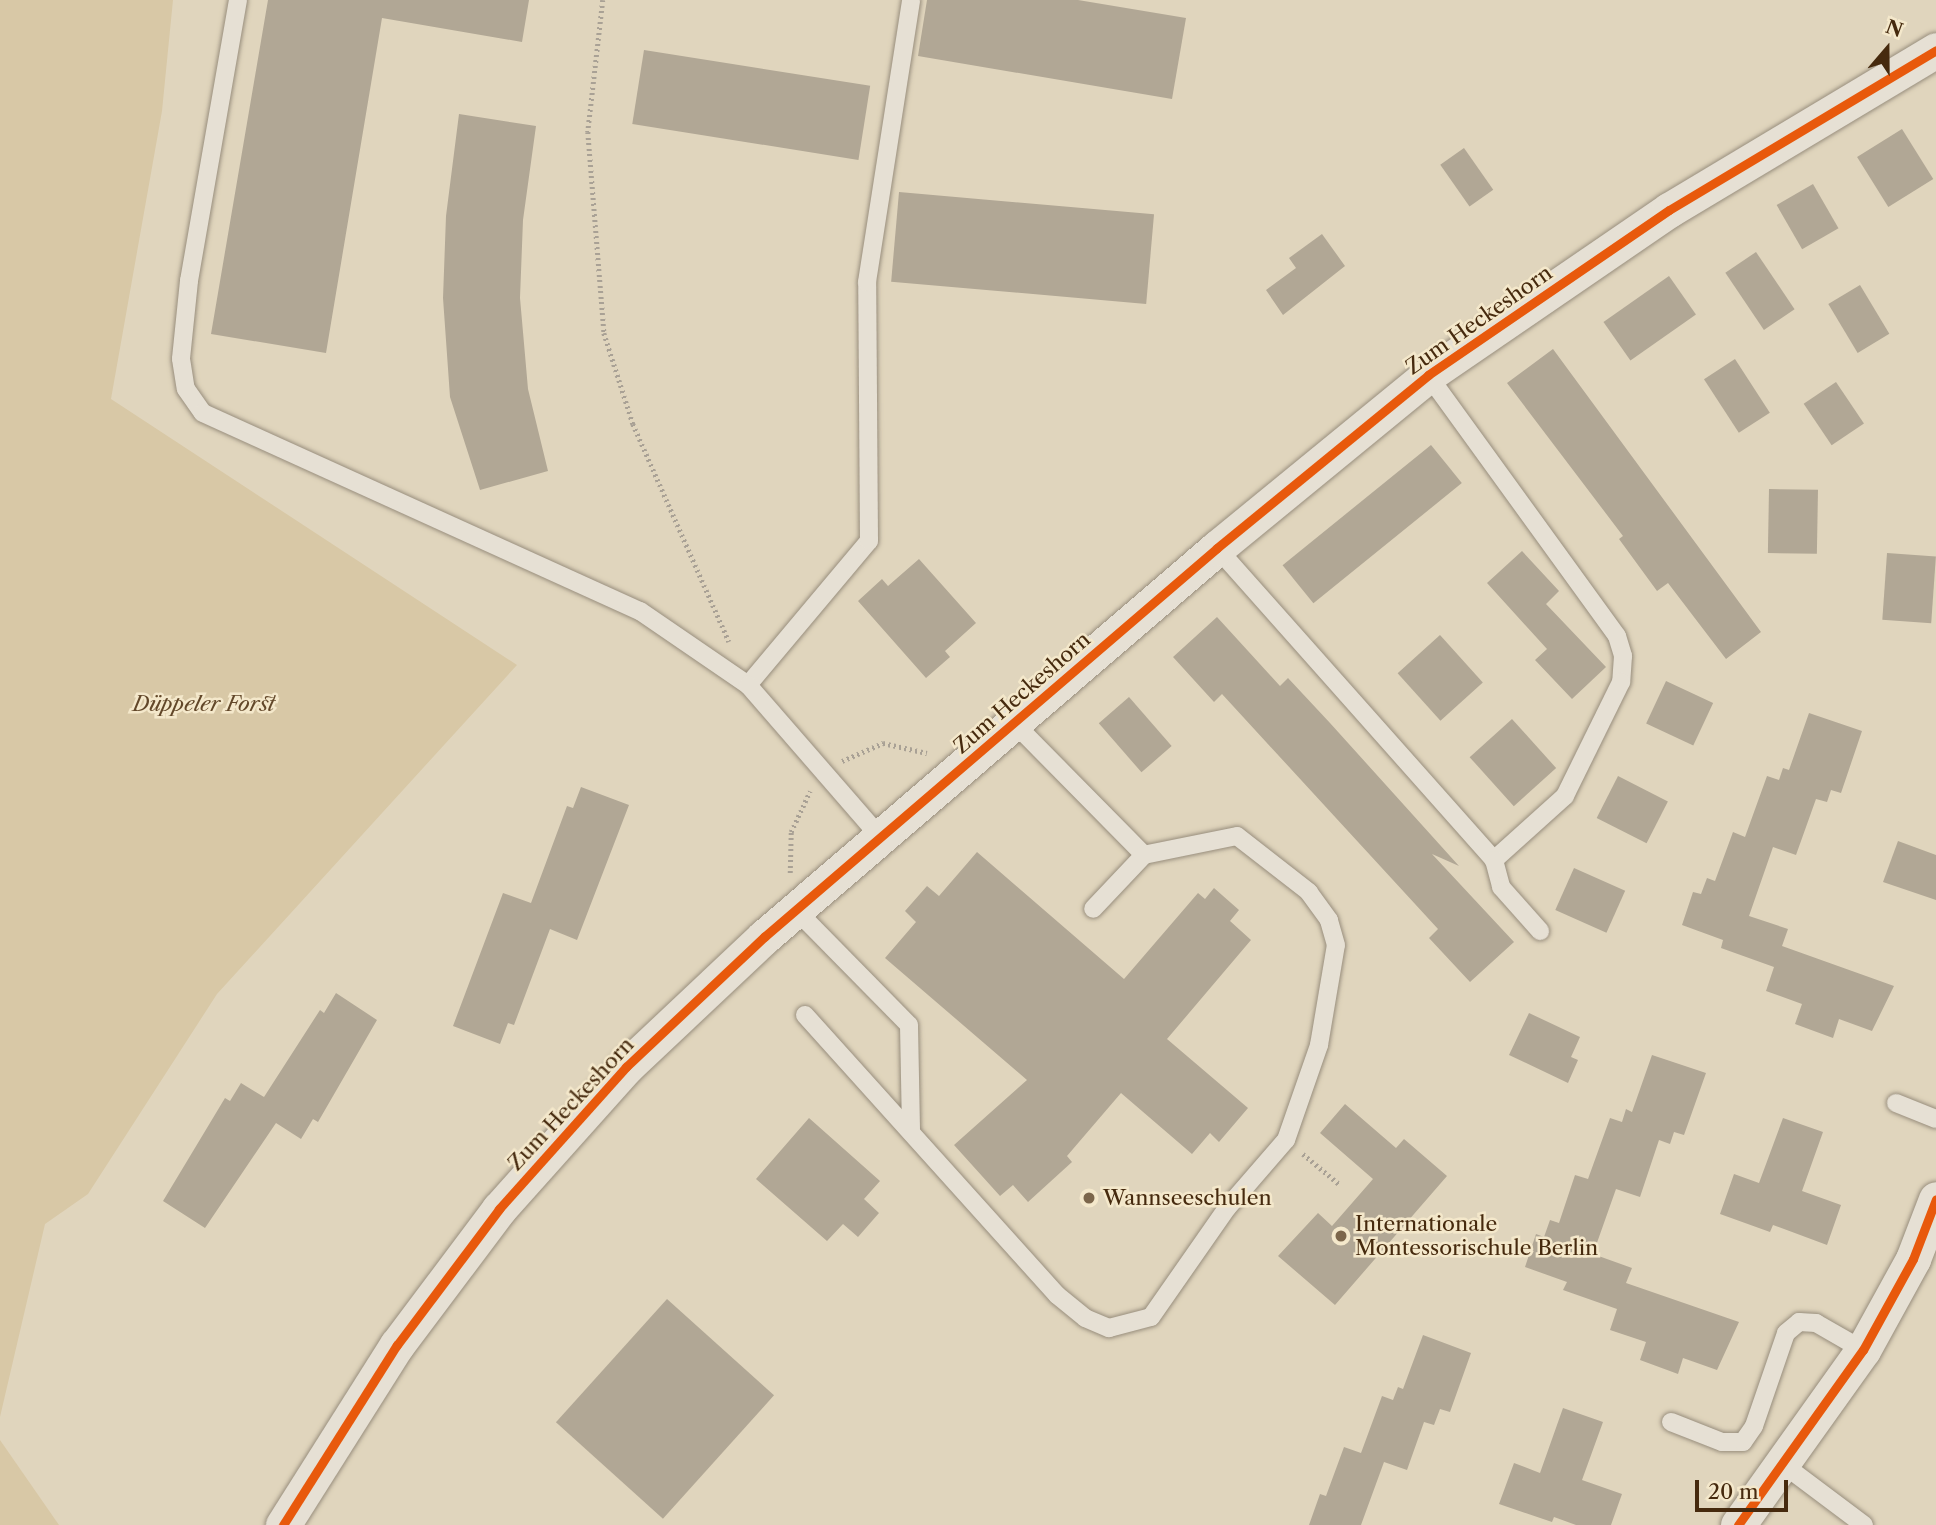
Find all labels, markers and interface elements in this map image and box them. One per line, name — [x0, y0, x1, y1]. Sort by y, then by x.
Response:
north arrow — [1852, 14, 1922, 84]
text: N — [1883, 15, 1906, 42]
street label: Zum Heckeshorn — [1401, 260, 1557, 380]
street label: Zum Heckeshorn — [949, 627, 1095, 759]
park label: Düppeler Forst — [133, 691, 275, 717]
street label: Zum Heckeshorn — [503, 1032, 639, 1176]
place label: Wannseeschulen — [1103, 1185, 1272, 1211]
marker: Wannseeschulen — [1081, 1190, 1097, 1206]
place label: Internationale Montessorischule Berlin — [1355, 1211, 1598, 1261]
marker: Internationale Montessorischule Berlin — [1333, 1228, 1349, 1244]
scale bar — [1698, 1466, 1791, 1510]
text: 20 m — [1708, 1479, 1759, 1504]

